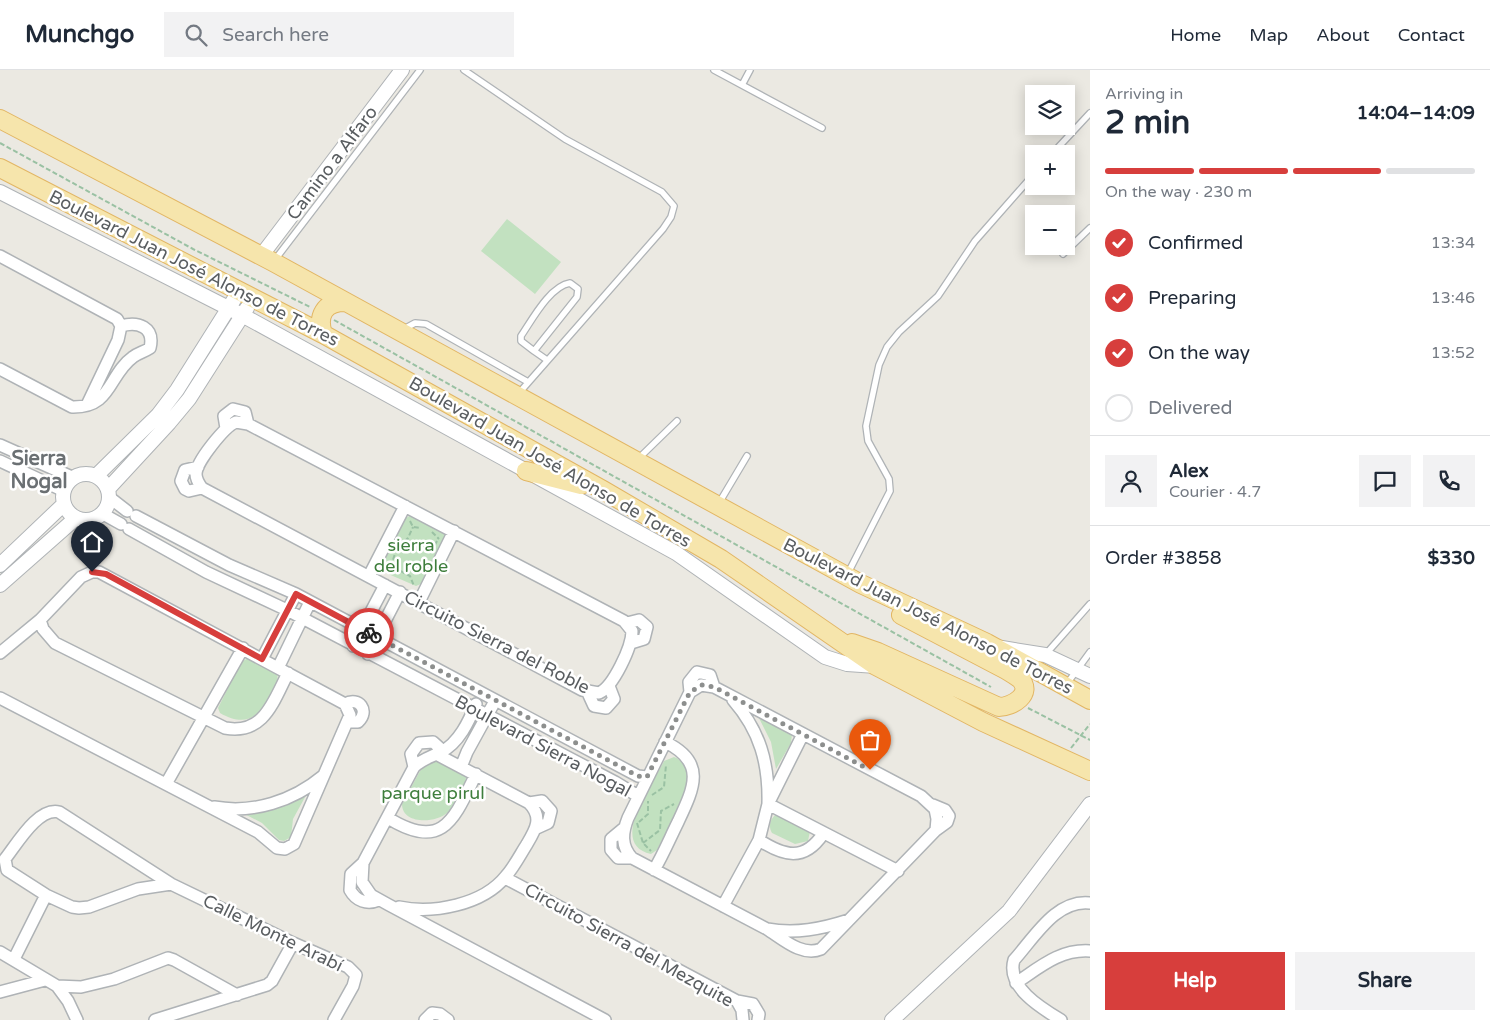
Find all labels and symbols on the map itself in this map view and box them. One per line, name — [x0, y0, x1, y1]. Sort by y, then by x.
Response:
street label: Camino a Alfaro — [282, 102, 382, 224]
street label: Boulevard Juan José Alonso de Torres — [45, 185, 343, 351]
street label: Boulevard Juan José Alonso de Torres — [405, 372, 695, 552]
district label: Sierra Nogal — [11, 447, 67, 494]
pin — [71, 521, 113, 572]
street label: Boulevard Juan José Alonso de Torres — [779, 533, 1077, 699]
park label: sierra del roble — [374, 534, 448, 577]
street label: Circuito Sierra del Roble — [400, 586, 594, 698]
courier — [344, 608, 394, 658]
street label: Boulevard Sierra Nogal — [451, 690, 635, 802]
pin — [849, 719, 891, 770]
park label: parque pirul — [381, 782, 485, 804]
street label: Circuito Sierra del Mezquite — [520, 878, 738, 1012]
street label: Calle Monte Arabí — [199, 890, 347, 977]

